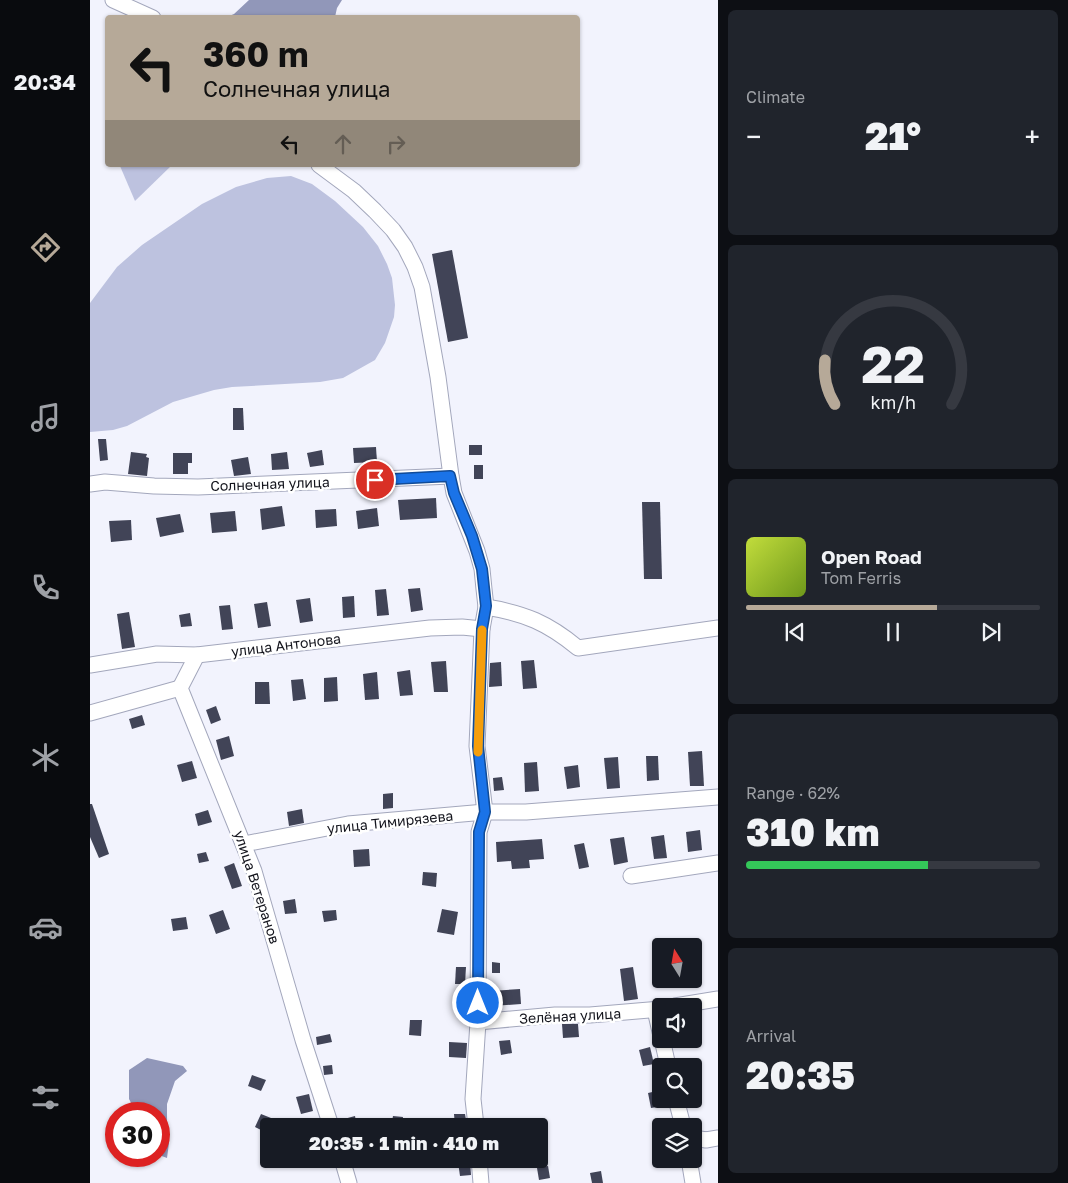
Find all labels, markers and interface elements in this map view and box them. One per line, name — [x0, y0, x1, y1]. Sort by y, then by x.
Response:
text: 360 m — [203, 33, 309, 75]
icon: left — [120, 35, 185, 100]
text: 20:34 — [14, 68, 76, 95]
text: Солнечная улица — [203, 75, 391, 102]
text: Climate — [746, 87, 805, 107]
text: 21° — [865, 113, 921, 158]
text: − — [746, 120, 761, 153]
text: + — [1025, 120, 1040, 153]
icon: left — [276, 130, 304, 158]
icon: ahead — [329, 130, 357, 158]
icon: right — [382, 130, 410, 158]
icon: directions — [28, 230, 63, 265]
text: 22 — [861, 332, 925, 394]
text: km/h — [870, 391, 916, 413]
icon: music — [28, 400, 63, 435]
pin — [354, 459, 396, 501]
icon: arrive — [361, 466, 389, 494]
street label: Солнечная улица — [210, 473, 330, 494]
text: Open Road — [821, 545, 922, 568]
text: Tom Ferris — [821, 568, 901, 588]
icon: phone — [28, 570, 63, 605]
icon: previous — [781, 618, 809, 646]
icon: pause — [879, 618, 907, 646]
icon: next — [977, 618, 1005, 646]
street label: улица Антонова — [230, 629, 342, 660]
icon: climate — [28, 740, 63, 775]
text: Range · 62% — [746, 783, 840, 803]
street label: улица Тимирязева — [326, 806, 454, 837]
text: 310 km — [746, 809, 880, 854]
street label: улица Ветеранов — [231, 828, 284, 946]
icon: car — [28, 910, 63, 945]
north arrow — [652, 938, 702, 988]
map controls — [652, 938, 702, 1168]
position arrow — [451, 976, 503, 1028]
button: sound — [652, 998, 702, 1048]
street label: Зелёная улица — [518, 1004, 621, 1027]
text: Arrival — [746, 1026, 796, 1046]
text: 20:35 — [746, 1052, 855, 1097]
button: search — [652, 1058, 702, 1108]
icon: filters — [28, 1080, 63, 1115]
speed limit sign: 30 — [105, 1102, 170, 1167]
button: layers — [652, 1118, 702, 1168]
text: 20:35 · 1 min · 410 m — [309, 1131, 499, 1154]

